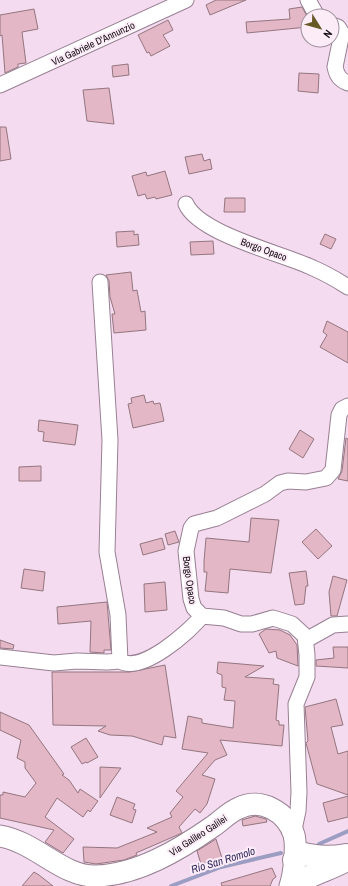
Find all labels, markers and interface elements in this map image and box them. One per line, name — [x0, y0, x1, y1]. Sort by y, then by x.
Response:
north arrow — [300, 8, 340, 48]
street label: Via Gabriele D'Annunzio — [50, 18, 137, 68]
text: N — [320, 27, 336, 41]
street label: Borgo Opaco — [239, 235, 289, 264]
street label: Borgo Opaco — [180, 555, 199, 605]
street label: Via Galileo Galilei — [167, 812, 230, 859]
water label: Rio San Romolo — [189, 844, 257, 876]

